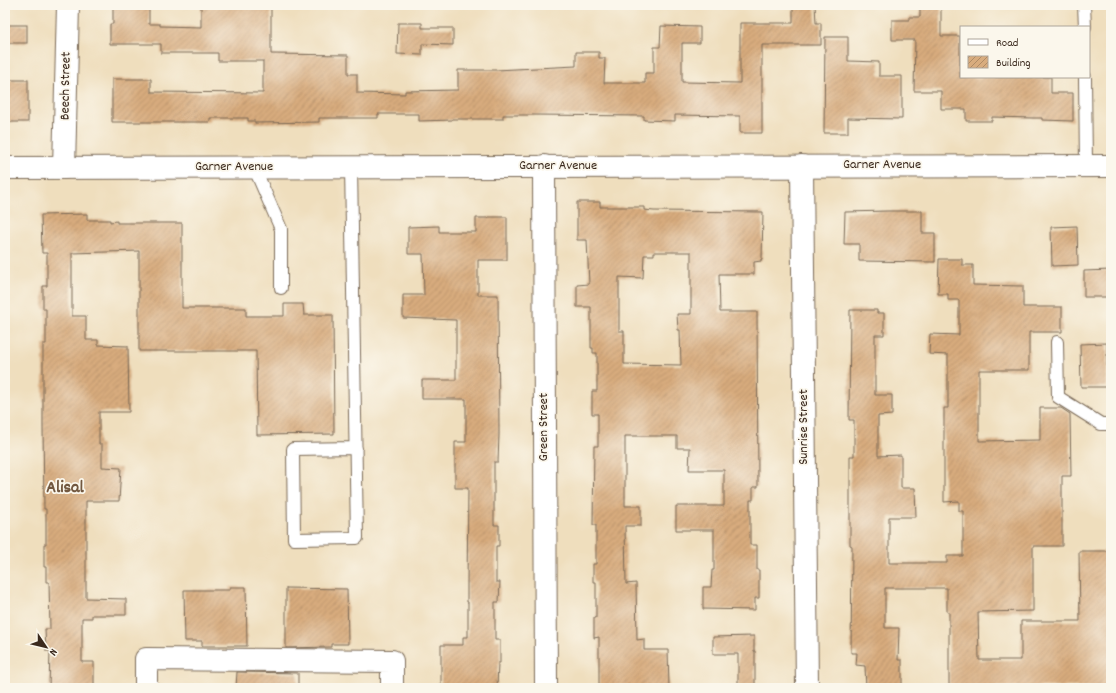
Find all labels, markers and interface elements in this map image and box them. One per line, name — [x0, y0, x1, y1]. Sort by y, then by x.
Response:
legend — [960, 26, 1090, 78]
text: Road — [996, 35, 1018, 52]
street label: Beech Street — [55, 52, 77, 120]
text: Building — [996, 55, 1031, 72]
street label: Garner Avenue — [843, 155, 921, 175]
street label: Garner Avenue — [519, 156, 597, 176]
street label: Garner Avenue — [195, 157, 273, 177]
street label: Sunrise Street — [794, 389, 814, 465]
street label: Green Street — [534, 393, 554, 461]
district label: Alisal — [46, 476, 85, 501]
north arrow — [26, 627, 66, 667]
text: N — [44, 645, 61, 659]

